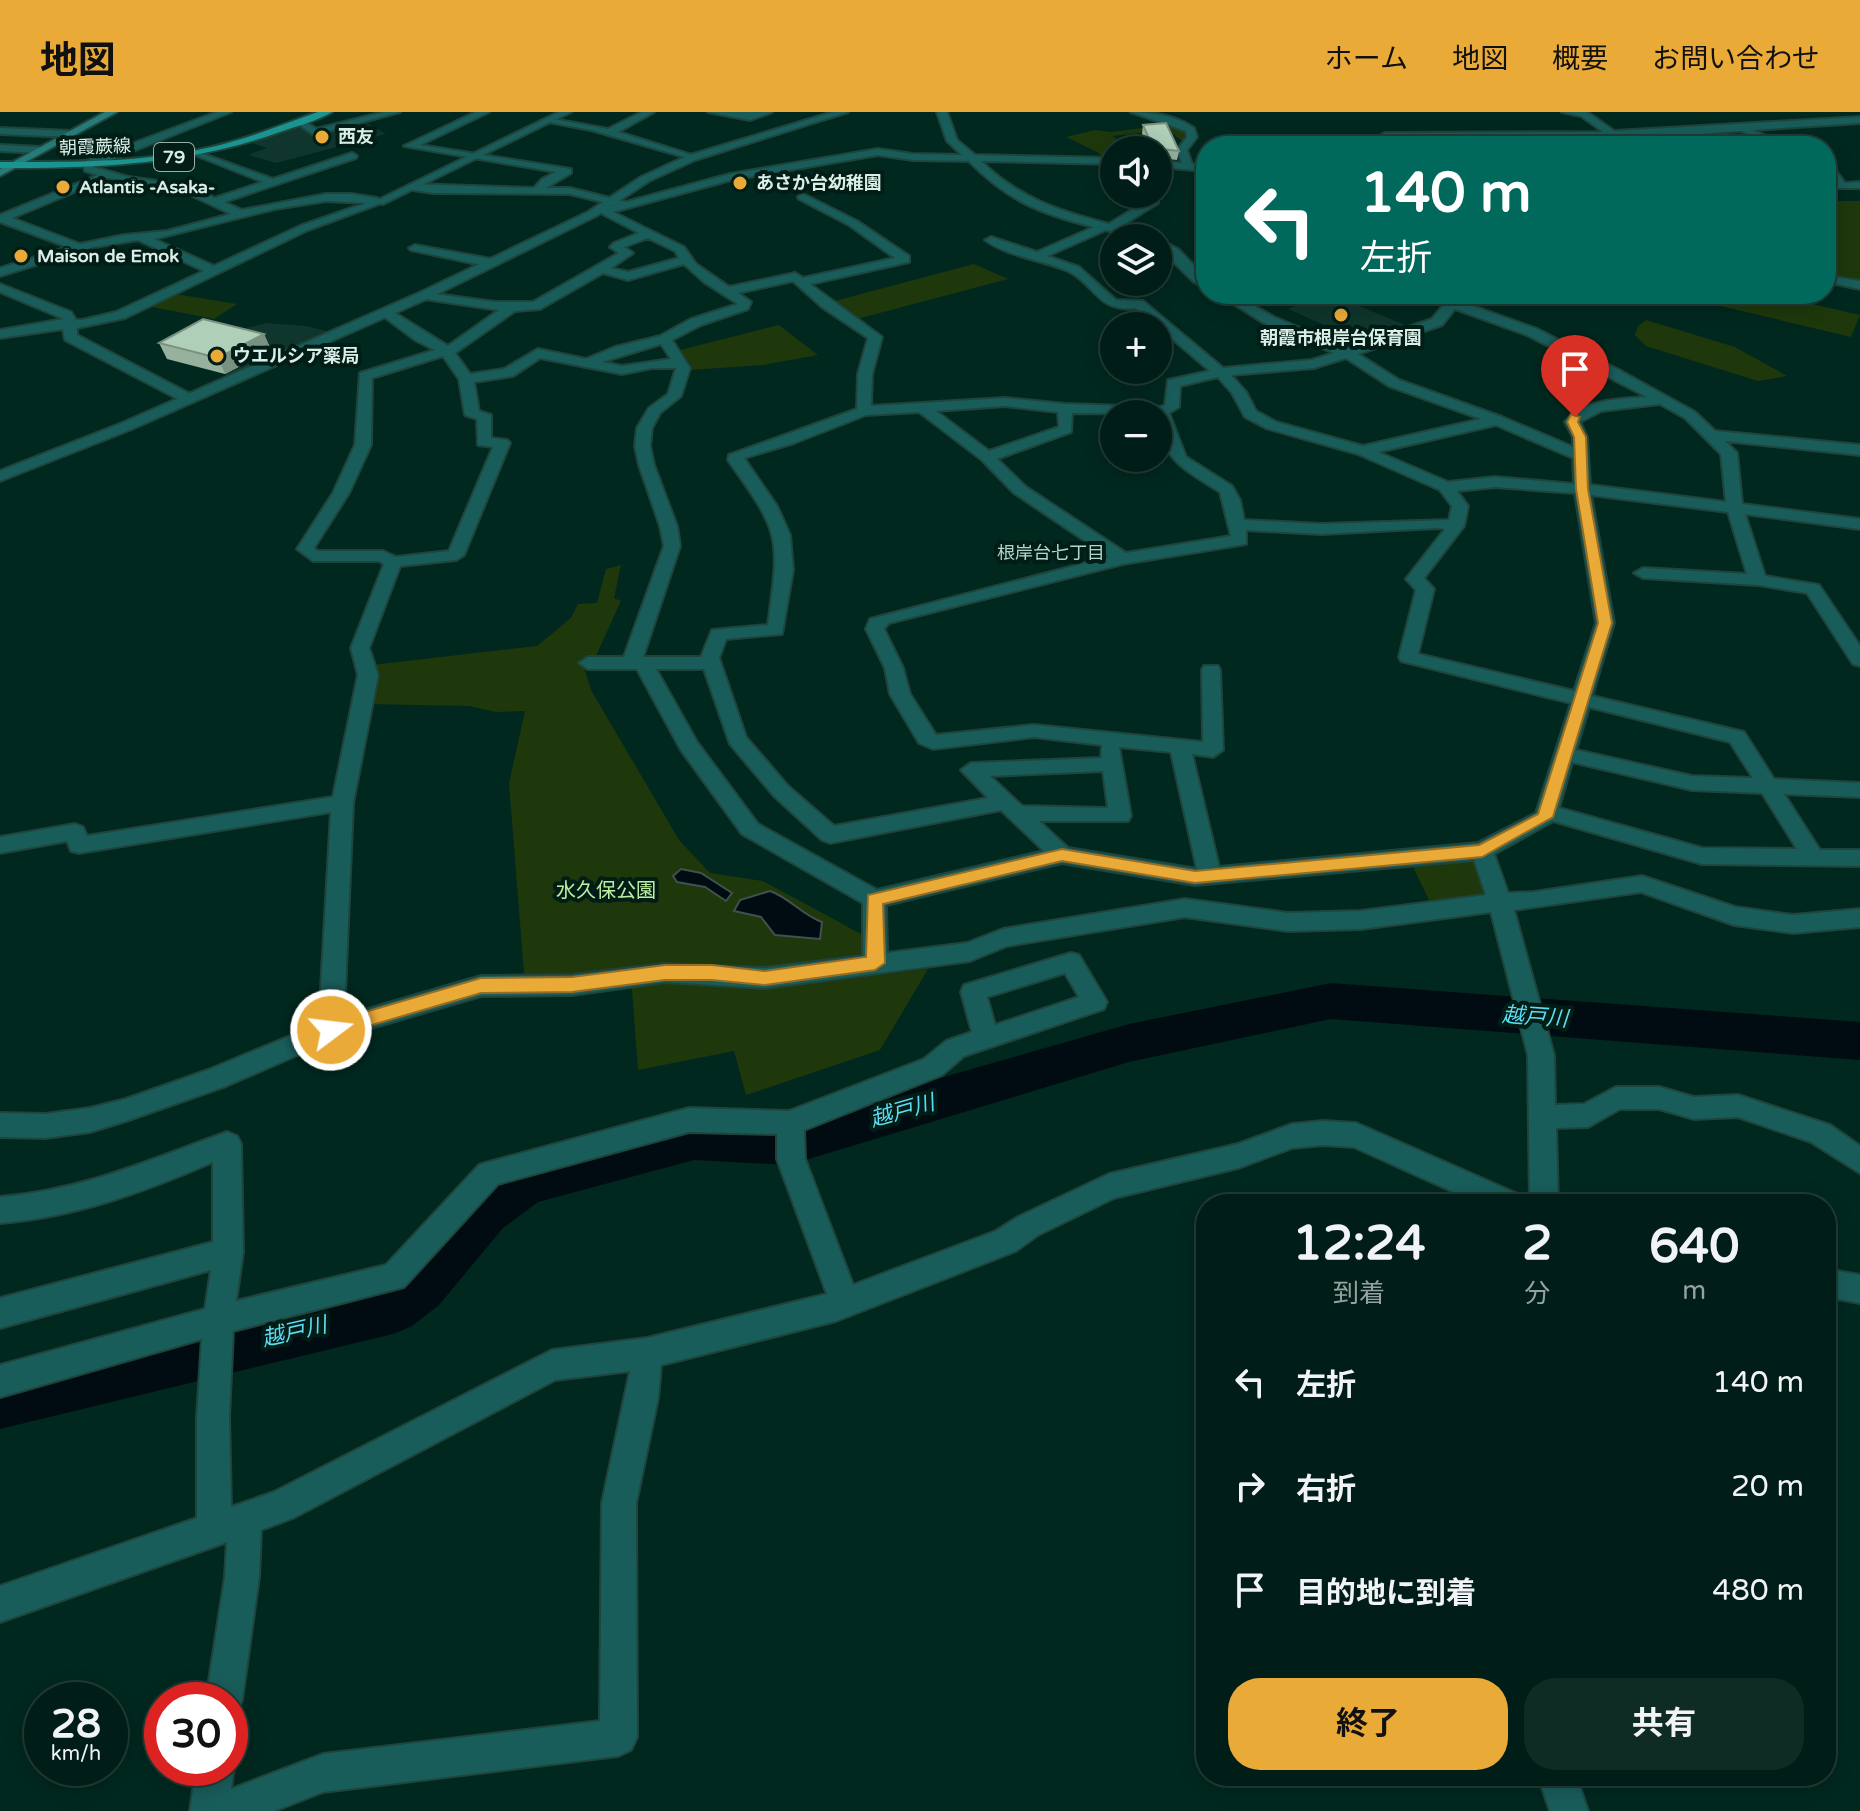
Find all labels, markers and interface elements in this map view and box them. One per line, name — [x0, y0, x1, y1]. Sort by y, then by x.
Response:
text: 地図 — [40, 38, 116, 84]
text: ホーム — [1325, 42, 1408, 76]
text: 地図 — [1452, 42, 1508, 76]
text: 概要 — [1552, 42, 1608, 76]
text: お問い合わせ — [1652, 42, 1820, 76]
place label: 西友 — [338, 126, 374, 148]
marker: 西友 — [313, 128, 331, 146]
street label: 朝霞蕨線 — [59, 135, 131, 159]
map controls — [1100, 136, 1172, 472]
button: sound — [1100, 136, 1172, 208]
road number: 79 — [154, 143, 194, 171]
text: 140 m — [1360, 160, 1531, 227]
icon: left — [1228, 168, 1332, 272]
place label: あさか台幼稚園 — [756, 172, 882, 194]
marker: あさか台幼稚園 — [731, 174, 749, 192]
place label: Atlantis -Asaka- — [79, 176, 215, 198]
marker: Atlantis -Asaka- — [54, 178, 72, 196]
button: layers — [1100, 224, 1172, 296]
text: 左折 — [1360, 237, 1432, 280]
place label: Maison de Emok — [37, 245, 179, 267]
marker: Maison de Emok — [12, 247, 30, 265]
marker: 朝霞市根岸台保育園 — [1332, 306, 1350, 324]
button: + — [1100, 312, 1172, 384]
place label: 朝霞市根岸台保育園 — [1260, 327, 1422, 349]
pin — [1541, 335, 1609, 417]
place label: ウエルシア薬局 — [233, 345, 359, 367]
marker: ウエルシア薬局 — [208, 347, 226, 365]
icon: arrive — [1553, 347, 1597, 391]
button: − — [1100, 400, 1172, 472]
district label: 根岸台七丁目 — [997, 542, 1105, 564]
park label: 水久保公園 — [556, 879, 656, 903]
position arrow — [289, 988, 373, 1072]
water label: 越戸川 — [1501, 1002, 1571, 1032]
water label: 越戸川 — [867, 1089, 939, 1133]
text: 12:24 — [1293, 1215, 1426, 1273]
text: 2 — [1522, 1215, 1552, 1273]
text: 640 — [1649, 1218, 1739, 1276]
text: m — [1682, 1275, 1706, 1306]
text: 到着 — [1333, 1278, 1385, 1309]
text: 分 — [1524, 1278, 1550, 1309]
water label: 越戸川 — [259, 1311, 331, 1352]
icon: left — [1228, 1360, 1272, 1404]
text: 140 m — [1712, 1364, 1804, 1401]
text: 左折 — [1296, 1367, 1356, 1404]
icon: right — [1228, 1464, 1272, 1508]
text: 20 m — [1731, 1468, 1804, 1505]
text: 右折 — [1296, 1471, 1356, 1508]
icon: arrive — [1228, 1568, 1272, 1612]
text: 480 m — [1712, 1572, 1804, 1609]
text: 目的地に到着 — [1296, 1575, 1476, 1612]
button: 終了 — [1228, 1678, 1508, 1770]
button: 共有 — [1524, 1678, 1804, 1770]
speed limit sign: 30 — [144, 1682, 248, 1786]
text: 28 — [51, 1700, 101, 1748]
text: km/h — [51, 1742, 101, 1766]

